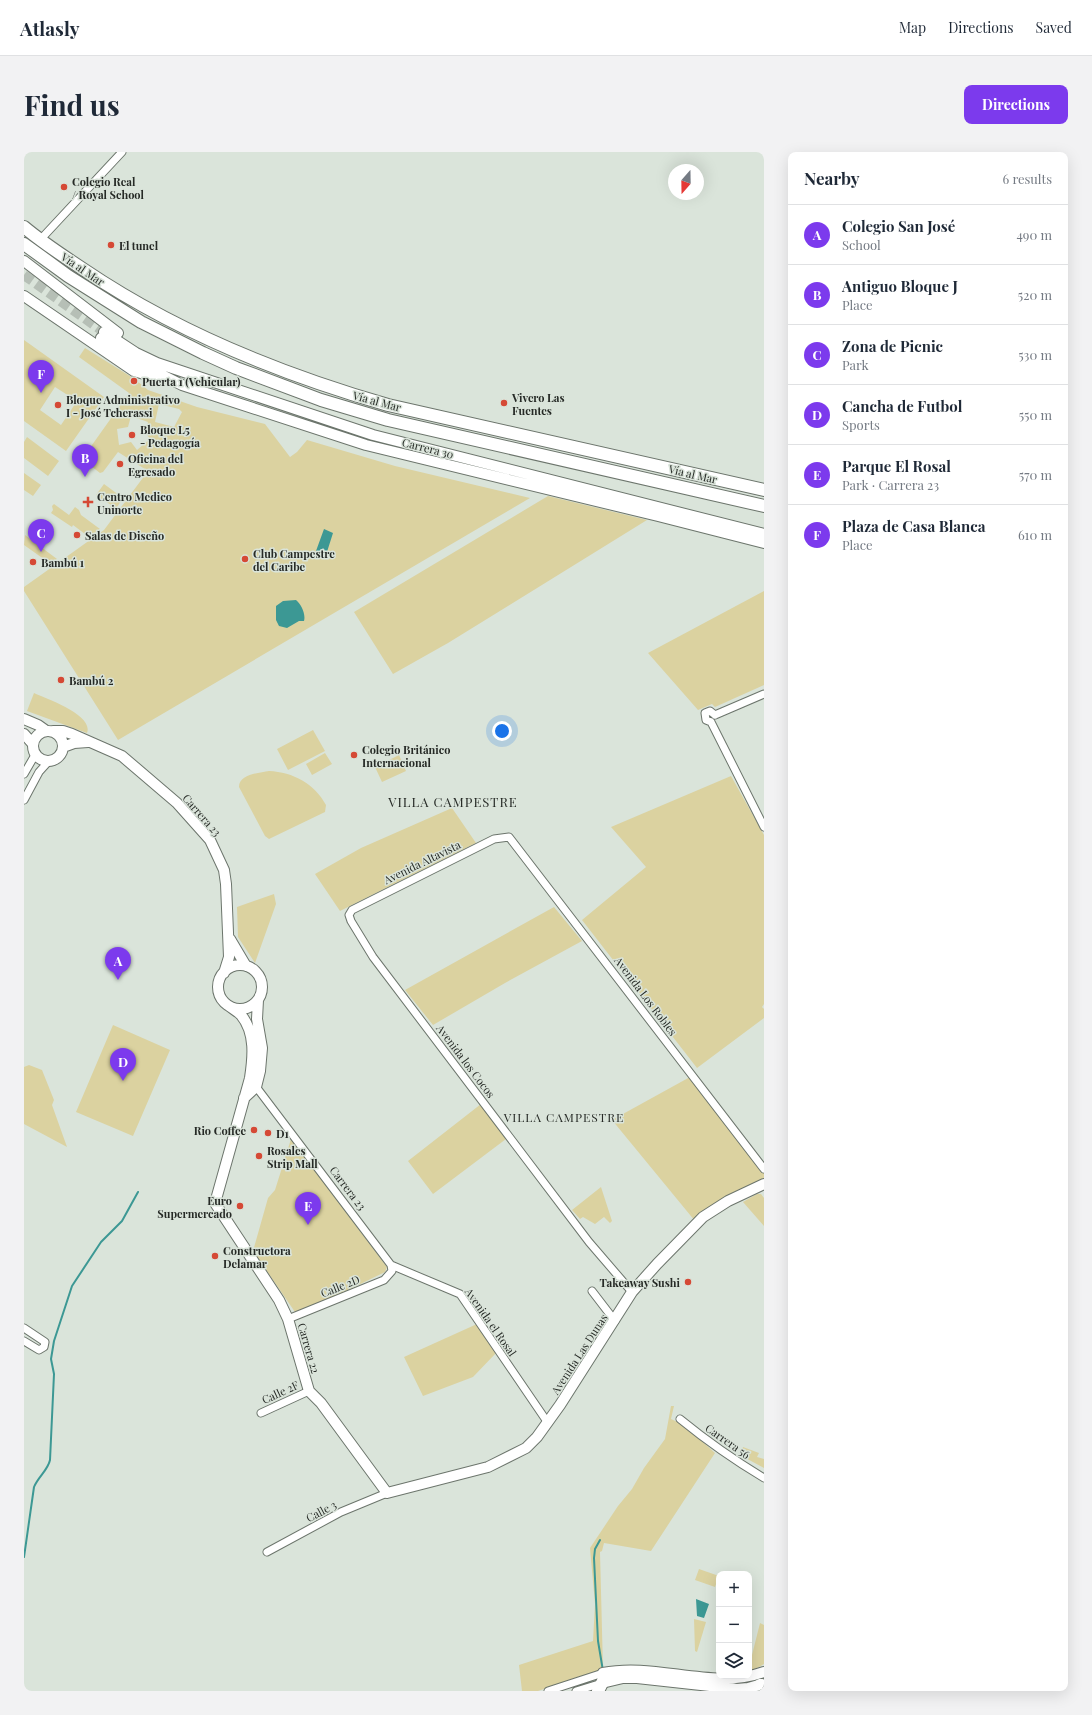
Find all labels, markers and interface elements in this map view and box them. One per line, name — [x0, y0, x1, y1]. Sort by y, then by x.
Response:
text: Atlasly — [20, 15, 80, 41]
text: Map — [899, 18, 926, 37]
text: Directions — [948, 18, 1014, 37]
text: Saved — [1036, 18, 1072, 37]
button: Directions — [964, 85, 1068, 124]
text: Find us — [24, 86, 120, 123]
north arrow — [668, 164, 704, 200]
text: Nearby — [804, 167, 859, 189]
text: 6 results — [1002, 170, 1052, 187]
place label: Colegio Real / Royal School — [72, 174, 144, 202]
marker: Colegio Real / Royal School — [59, 182, 69, 192]
text: Colegio San José — [842, 216, 955, 236]
text: A — [813, 226, 821, 243]
text: 490 m — [1016, 226, 1052, 243]
text: School — [842, 236, 881, 253]
place label: El tunel — [119, 238, 159, 253]
marker: El tunel — [106, 240, 116, 250]
street label: Vía al Mar — [57, 248, 108, 289]
text: Antiguo Bloque J — [842, 276, 958, 296]
text: B — [813, 286, 821, 303]
text: 520 m — [1018, 286, 1052, 303]
text: Place — [842, 296, 873, 313]
text: Zona de Picnic — [842, 336, 943, 356]
text: C — [812, 346, 822, 363]
text: 530 m — [1018, 346, 1052, 363]
text: Park — [842, 356, 869, 373]
pin: F — [28, 360, 54, 393]
place label: Puerta 1 (Vehicular) — [142, 374, 241, 389]
marker: Puerta 1 (Vehicular) — [129, 376, 139, 386]
street label: Vía al Mar — [350, 387, 403, 415]
place label: Vivero Las Fuentes — [511, 390, 565, 418]
place label: Bloque Administrativo I - José Tcherassi — [66, 392, 180, 420]
text: Cancha de Futbol — [842, 396, 962, 416]
marker: Vivero Las Fuentes — [499, 398, 509, 408]
marker: Bloque Administrativo I - José Tcherassi — [53, 400, 63, 410]
text: D — [812, 406, 822, 423]
text: 550 m — [1019, 406, 1052, 423]
text: Sports — [842, 416, 880, 433]
place label: Bloque L5 - Pedagogía — [140, 422, 200, 450]
marker: Bloque L5 - Pedagogía — [127, 430, 137, 440]
street label: Carrera 30 — [401, 434, 456, 462]
pin: B — [72, 444, 98, 477]
place label: Oficina del Egresado — [128, 451, 184, 479]
text: Parque El Rosal — [842, 456, 951, 476]
marker: Oficina del Egresado — [115, 459, 125, 469]
street label: Vía al Mar — [666, 461, 719, 487]
text: E — [813, 466, 821, 483]
text: 570 m — [1019, 466, 1052, 483]
text: Park · Carrera 23 — [842, 476, 939, 493]
place label: Centro Medico Uninorte — [97, 489, 172, 517]
marker: Centro Medico Uninorte — [82, 496, 94, 508]
text: Plaza de Casa Blanca — [842, 516, 986, 536]
pin: C — [28, 519, 54, 552]
text: F — [813, 526, 821, 543]
text: 610 m — [1018, 526, 1052, 543]
place label: Salas de Diseño — [85, 528, 164, 543]
marker: Salas de Diseño — [72, 530, 82, 540]
text: Place — [842, 536, 873, 553]
place label: Club Campestre del Caribe — [253, 546, 335, 574]
marker: Club Campestre del Caribe — [240, 554, 250, 564]
place label: Bambú 1 — [41, 555, 84, 570]
marker: Bambú 1 — [28, 557, 38, 567]
place label: Bambú 2 — [69, 673, 114, 688]
marker: Bambú 2 — [56, 675, 66, 685]
your location — [492, 721, 512, 741]
place label: Colegio Británico Internacional — [362, 742, 450, 770]
marker: Colegio Británico Internacional — [349, 750, 359, 760]
street label: Carrera 23 — [179, 791, 225, 839]
district label: VILLA CAMPESTRE — [387, 793, 518, 810]
street label: Avenida Altavista — [380, 837, 463, 888]
pin: A — [105, 947, 131, 980]
street label: Avenida Los Robles — [611, 953, 681, 1038]
street label: Avenida los Cocos — [433, 1020, 499, 1101]
pin: D — [110, 1048, 136, 1081]
district label: VILLA CAMPESTRE — [503, 1109, 624, 1125]
place label: Rio Coffee — [194, 1123, 246, 1138]
marker: Rio Coffee — [249, 1125, 259, 1135]
place label: D1 — [276, 1126, 289, 1141]
marker: D1 — [263, 1128, 273, 1138]
place label: Rosales Strip Mall — [267, 1143, 318, 1171]
marker: Rosales Strip Mall — [254, 1151, 264, 1161]
street label: Carrera 23 — [327, 1163, 369, 1213]
pin: E — [295, 1192, 321, 1225]
place label: Euro Supermercado — [157, 1193, 232, 1221]
marker: Euro Supermercado — [235, 1201, 245, 1211]
place label: Constructora Delamar — [223, 1243, 291, 1271]
marker: Constructora Delamar — [210, 1251, 220, 1261]
street label: Calle 2D — [318, 1271, 362, 1301]
place label: Takeaway Sushi — [600, 1275, 681, 1290]
marker: Takeaway Sushi — [683, 1277, 693, 1287]
street label: Avenida el Rosal — [461, 1284, 520, 1359]
street label: Avenida Las Dunas — [547, 1311, 611, 1398]
street label: Carrera 22 — [295, 1321, 323, 1375]
street label: Calle 2F — [259, 1377, 301, 1407]
street label: Carrera 56 — [703, 1420, 754, 1462]
street label: Calle 3 — [303, 1497, 339, 1525]
map controls — [716, 1571, 752, 1679]
button: + — [716, 1571, 752, 1607]
button: − — [716, 1607, 752, 1643]
button: layers — [716, 1643, 752, 1679]

